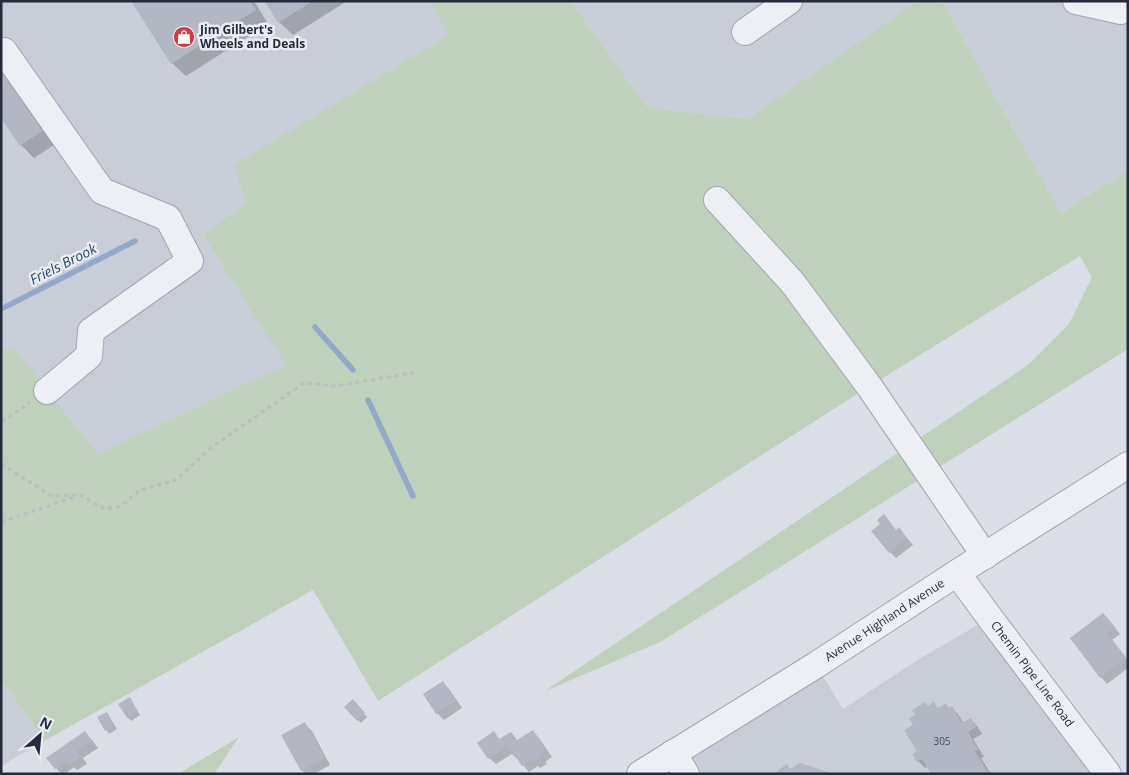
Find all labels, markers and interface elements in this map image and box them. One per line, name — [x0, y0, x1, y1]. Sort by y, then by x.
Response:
place label: Jim Gilbert's Wheels and Deals — [199, 21, 305, 52]
shop icon: Jim Gilbert's Wheels and Deals — [172, 25, 196, 49]
water label: Friels Brook — [26, 238, 100, 288]
street label: Avenue Highland Avenue — [821, 574, 948, 665]
street label: Chemin Pipe Line Road — [987, 617, 1078, 730]
north arrow — [15, 710, 65, 760]
text: N — [37, 712, 56, 734]
house number: 305 — [933, 734, 951, 748]

